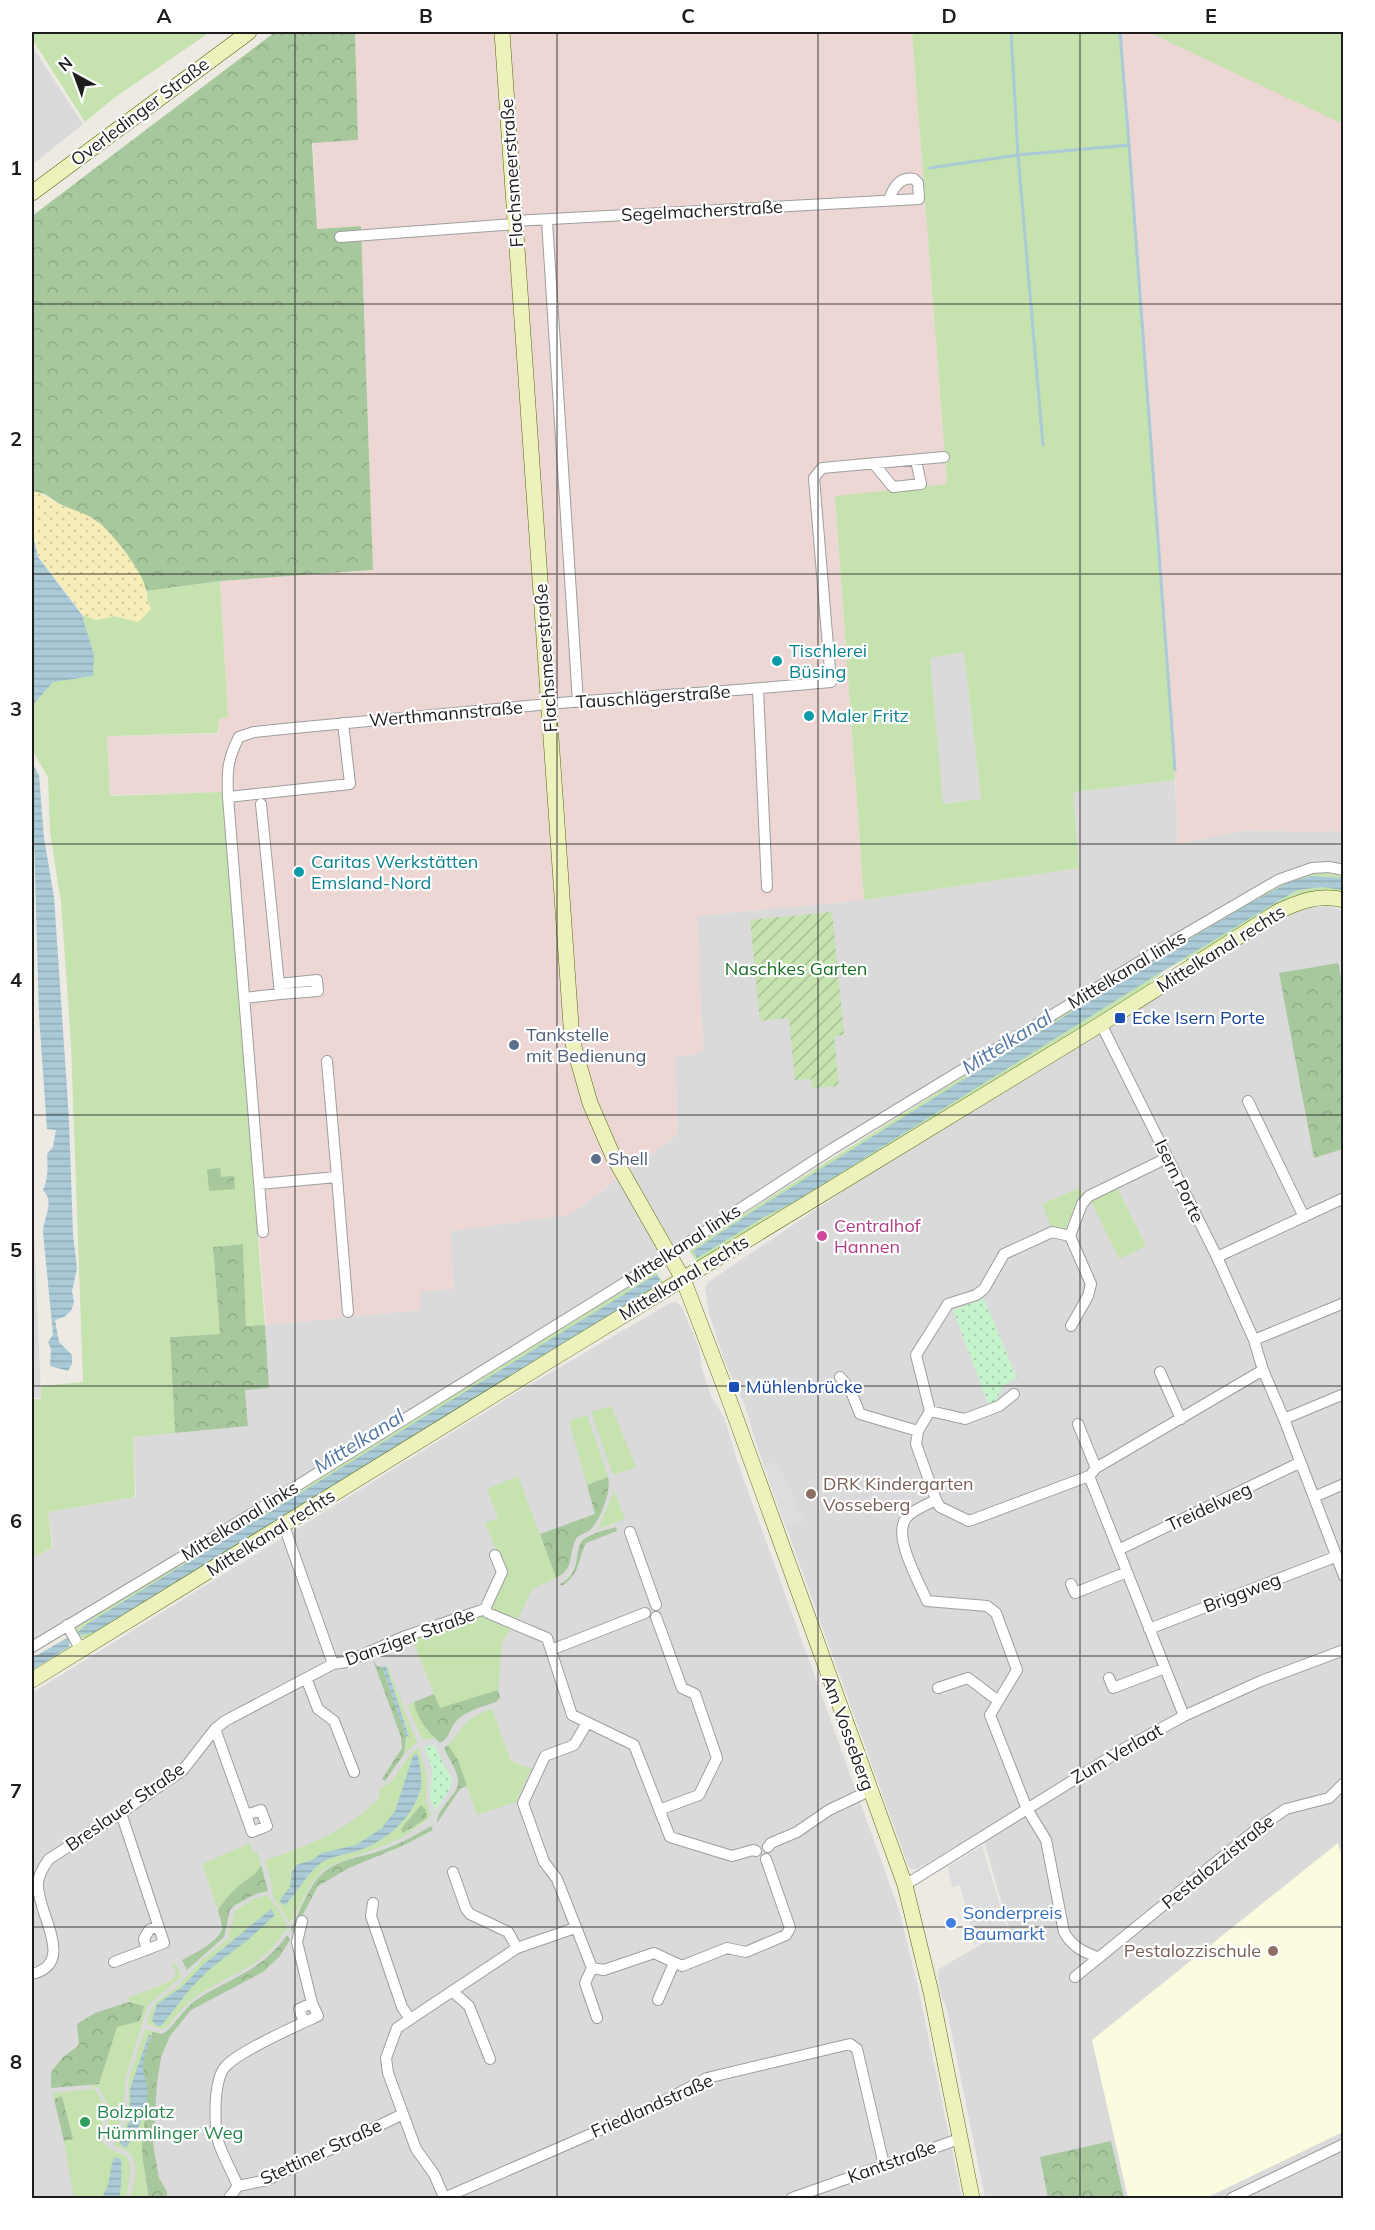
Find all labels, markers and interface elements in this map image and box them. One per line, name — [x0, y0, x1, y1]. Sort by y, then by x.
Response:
text: A — [157, 3, 172, 28]
text: B — [419, 3, 433, 28]
text: C — [681, 3, 695, 28]
text: D — [941, 3, 957, 28]
text: E — [1205, 3, 1217, 28]
north arrow — [45, 45, 105, 105]
text: N — [54, 52, 76, 75]
street label: Overledinger Straße — [66, 52, 213, 171]
street label: Flachsmeerstraße — [495, 98, 528, 248]
text: 1 — [10, 155, 22, 180]
street label: Segelmacherstraße — [621, 195, 783, 226]
text: 2 — [10, 426, 22, 451]
street label: Flachsmeerstraße — [529, 583, 562, 733]
place label: Tischlerei Büsing — [789, 639, 867, 683]
marker: Tischlerei Büsing — [770, 654, 784, 668]
street label: Tauschlägerstraße — [575, 680, 731, 713]
street label: Werthmannstraße — [368, 695, 524, 732]
text: 3 — [10, 696, 22, 721]
place label: Maler Fritz — [821, 704, 909, 727]
marker: Maler Fritz — [802, 709, 816, 723]
place label: Caritas Werkstätten Emsland-Nord — [311, 850, 478, 894]
marker: Caritas Werkstätten Emsland-Nord — [292, 865, 306, 879]
street label: Mittelkanal rechts — [1152, 900, 1289, 997]
street label: Mittelkanal links — [1064, 925, 1190, 1014]
park label: Naschkes Garten — [725, 957, 867, 980]
text: 4 — [10, 967, 22, 992]
water label: Mittelkanal — [957, 1004, 1057, 1079]
place label: Ecke Isern Porte — [1132, 1006, 1265, 1029]
marker: Ecke Isern Porte — [1113, 1011, 1127, 1025]
place label: Tankstelle mit Bedienung — [526, 1023, 646, 1067]
marker: Tankstelle mit Bedienung — [507, 1038, 521, 1052]
street label: Isern Porte — [1149, 1135, 1209, 1226]
place label: Shell — [608, 1147, 648, 1170]
marker: Shell — [589, 1152, 603, 1166]
street label: Mittelkanal links — [620, 1199, 745, 1291]
place label: Centralhof Hannen — [834, 1214, 922, 1258]
marker: Centralhof Hannen — [815, 1229, 829, 1243]
street label: Mittelkanal rechts — [615, 1230, 753, 1325]
text: 5 — [10, 1237, 22, 1262]
place label: Mühlenbrücke — [746, 1375, 862, 1398]
marker: Mühlenbrücke — [727, 1380, 741, 1394]
water label: Mittelkanal — [309, 1403, 409, 1478]
place label: DRK Kindergarten Vosseberg — [823, 1472, 973, 1516]
street label: Mittelkanal links — [177, 1475, 303, 1566]
street label: Treidelweg — [1163, 1477, 1255, 1536]
street label: Mittelkanal rechts — [202, 1484, 339, 1581]
marker: DRK Kindergarten Vosseberg — [804, 1487, 818, 1501]
text: 6 — [10, 1508, 22, 1533]
street label: Briggweg — [1200, 1567, 1284, 1618]
street label: Danziger Straße — [342, 1602, 478, 1671]
street label: Am Vosseberg — [817, 1672, 880, 1794]
street label: Zum Verlaat — [1067, 1718, 1166, 1789]
street label: Breslauer Straße — [61, 1757, 189, 1856]
text: 7 — [10, 1778, 22, 1803]
street label: Pestalozzistraße — [1157, 1809, 1279, 1914]
place label: Sonderpreis Baumarkt — [963, 1901, 1062, 1945]
marker: Sonderpreis Baumarkt — [944, 1916, 958, 1930]
place label: Pestalozzischule — [1124, 1939, 1261, 1962]
marker: Pestalozzischule — [1266, 1944, 1280, 1958]
text: 8 — [10, 2049, 22, 2074]
street label: Friedlandstraße — [587, 2068, 716, 2143]
place label: Bolzplatz Hümmlinger Weg — [97, 2100, 243, 2144]
street label: Stettiner Straße — [256, 2113, 385, 2190]
marker: Bolzplatz Hümmlinger Weg — [78, 2115, 92, 2129]
street label: Kantstraße — [844, 2135, 939, 2188]

